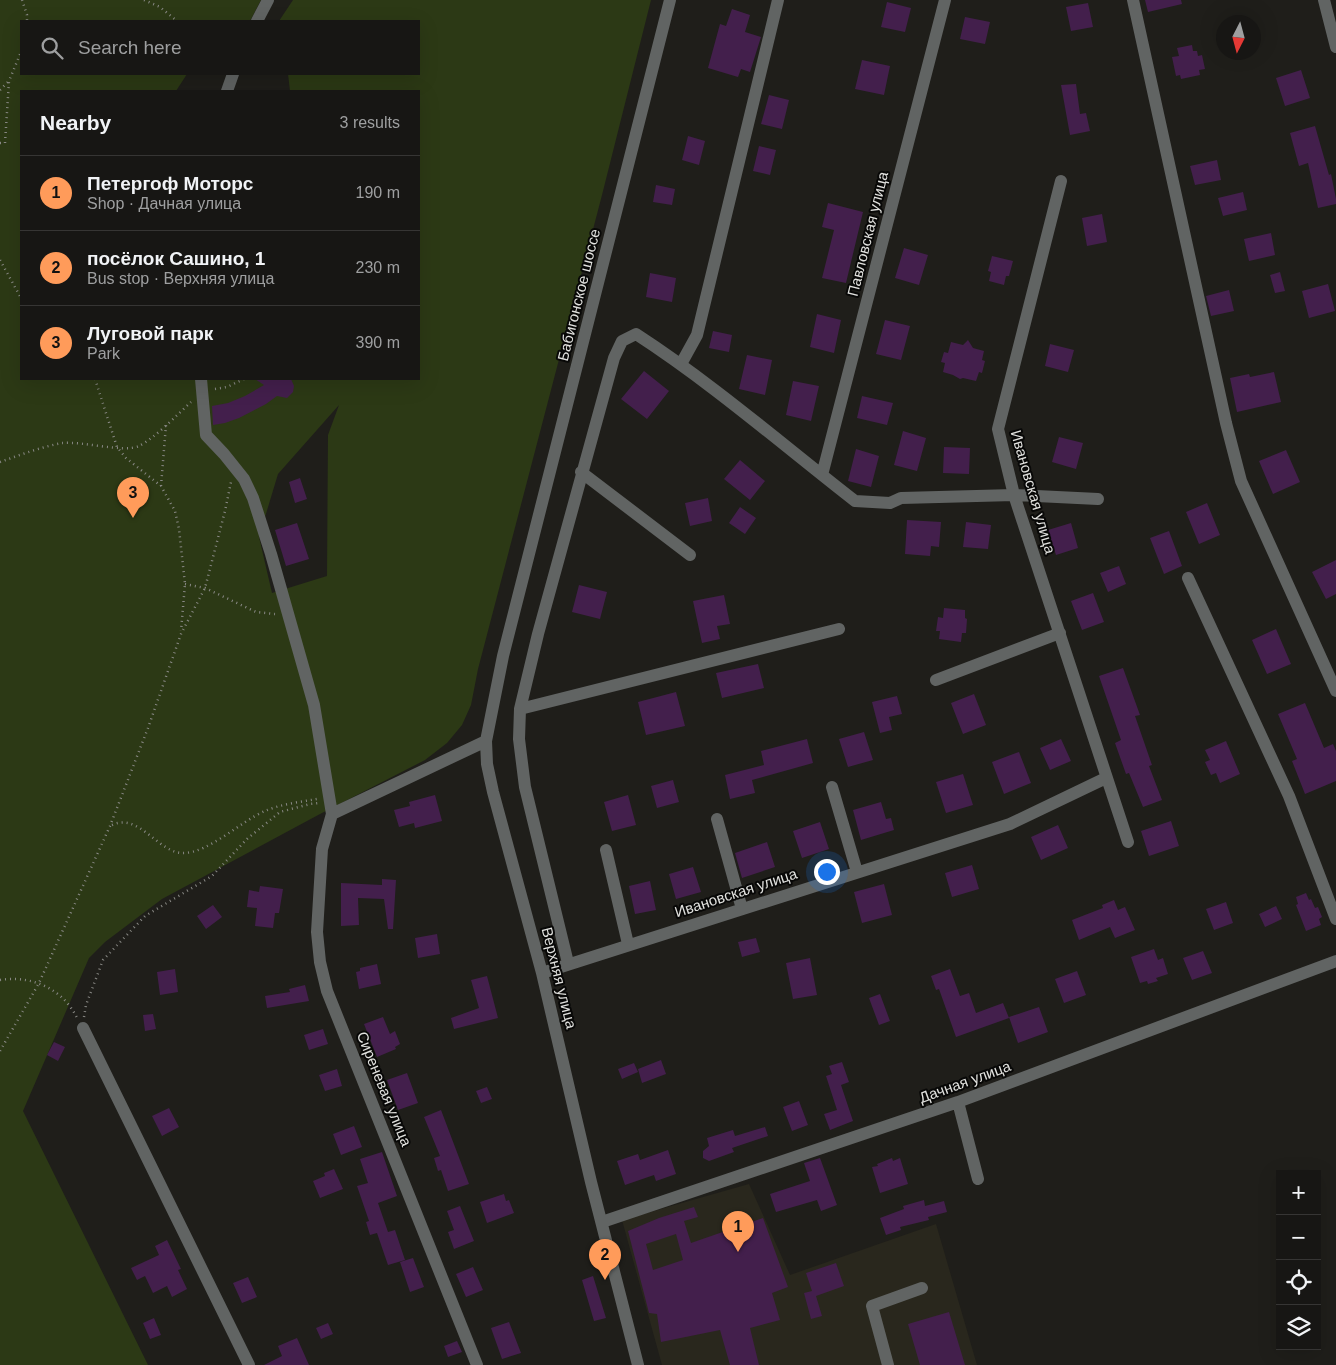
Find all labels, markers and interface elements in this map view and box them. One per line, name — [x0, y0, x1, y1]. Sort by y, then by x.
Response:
north arrow — [1216, 15, 1261, 60]
search box — [20, 20, 420, 75]
icon: search — [38, 34, 66, 62]
text: Search here — [78, 37, 182, 58]
text: Nearby — [40, 111, 111, 134]
text: 3 results — [340, 114, 400, 131]
street label: Павловская улица — [844, 169, 891, 298]
text: Петергоф Моторс — [87, 173, 253, 194]
text: 1 — [52, 184, 60, 201]
text: 190 m — [356, 184, 400, 201]
text: Shop · Дачная улица — [87, 195, 241, 212]
street label: Бабигонское шоссе — [554, 227, 603, 363]
text: посёлок Сашино, 1 — [87, 248, 265, 269]
text: 2 — [52, 259, 60, 276]
text: 230 m — [356, 259, 400, 276]
text: Bus stop · Верхняя улица — [87, 270, 274, 287]
text: Луговой парк — [87, 323, 213, 344]
text: 3 — [52, 334, 60, 351]
text: 390 m — [356, 334, 400, 351]
text: Park — [87, 345, 120, 362]
street label: Ивановская улица — [1008, 428, 1059, 556]
pin: 3 — [117, 477, 149, 518]
your location — [814, 859, 840, 885]
street label: Ивановская улица — [673, 865, 800, 920]
street label: Верхняя улица — [539, 925, 580, 1031]
street label: Сиреневая улица — [354, 1029, 415, 1149]
street label: Дачная улица — [917, 1057, 1014, 1106]
map controls — [1276, 1170, 1321, 1350]
button: + — [1276, 1170, 1321, 1215]
pin: 1 — [722, 1211, 754, 1252]
button: − — [1276, 1215, 1321, 1260]
pin: 2 — [589, 1239, 621, 1280]
button: locate — [1276, 1260, 1321, 1305]
button: layers — [1276, 1305, 1321, 1350]

